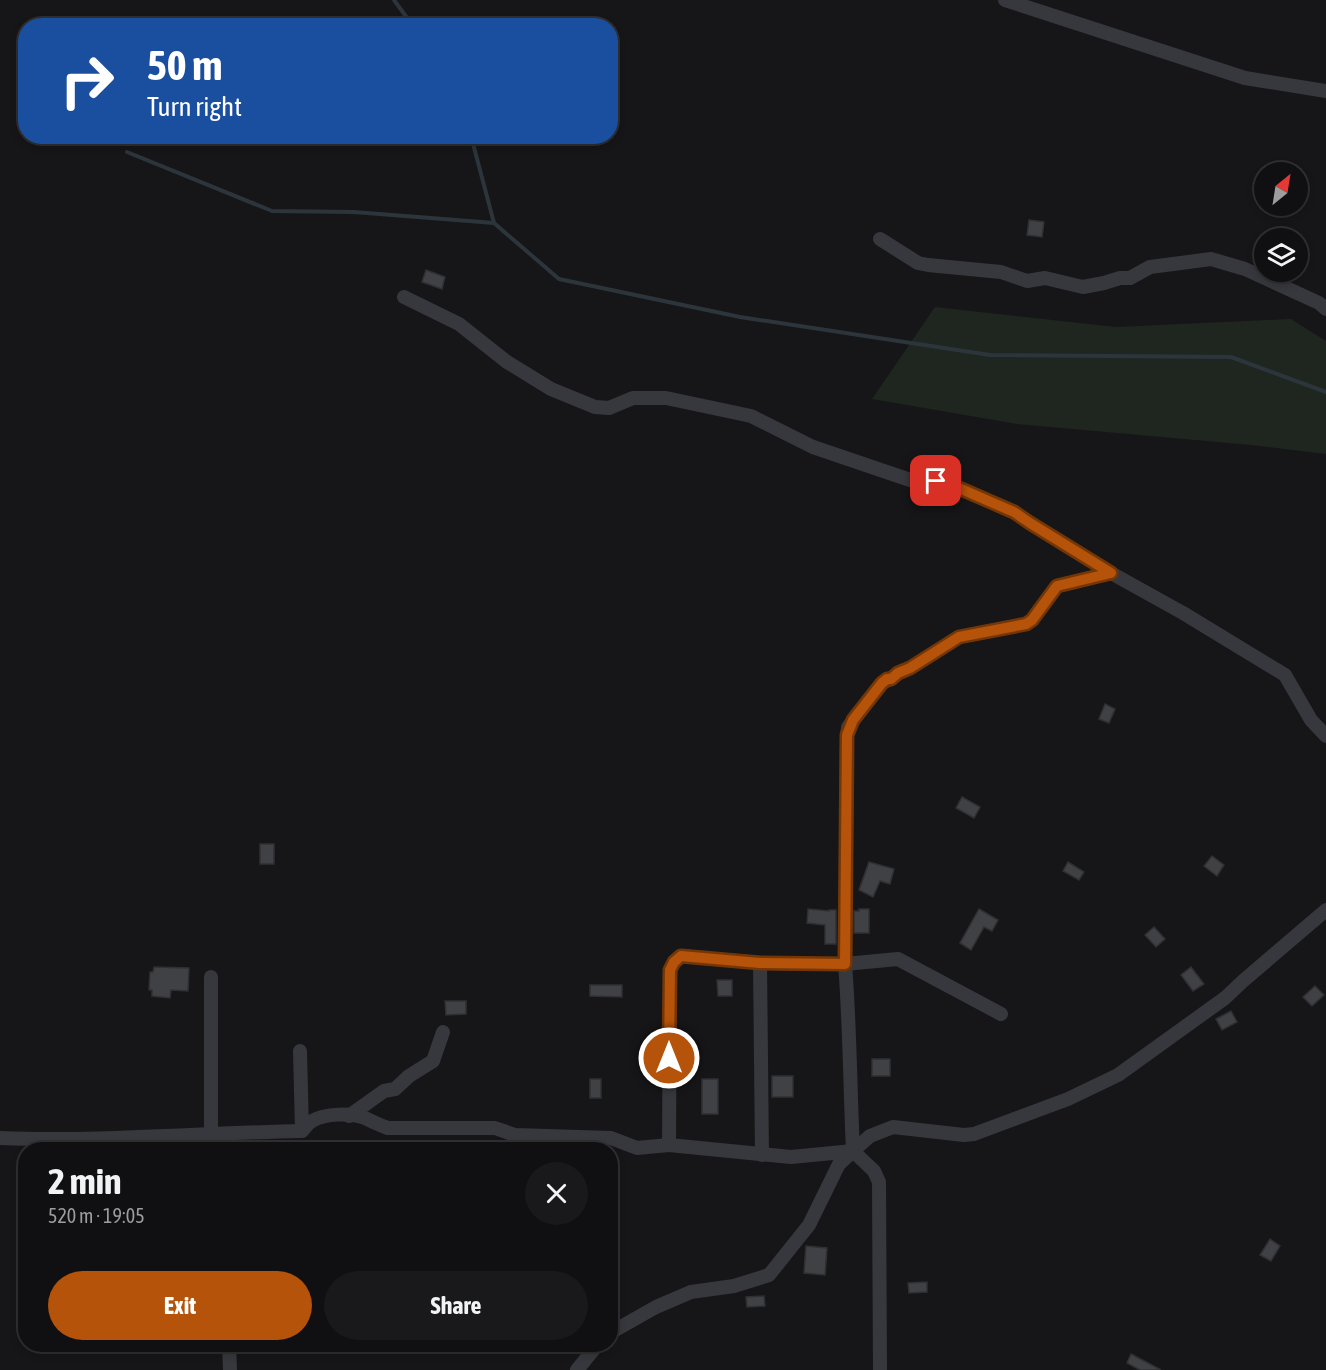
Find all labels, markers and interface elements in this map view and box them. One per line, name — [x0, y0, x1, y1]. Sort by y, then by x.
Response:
text: 50 m — [147, 41, 222, 89]
icon: right — [48, 42, 126, 120]
text: Turn right — [147, 91, 242, 122]
north arrow — [1254, 162, 1308, 216]
map controls — [1254, 162, 1308, 282]
button: layers — [1254, 228, 1308, 282]
pin — [910, 455, 961, 506]
icon: arrive — [919, 464, 952, 497]
position arrow — [637, 1026, 701, 1090]
text: 2 min — [48, 1160, 122, 1202]
button: close — [525, 1162, 588, 1225]
text: 520 m · 19:05 — [48, 1204, 145, 1227]
button: Exit — [48, 1271, 312, 1340]
button: Share — [324, 1271, 588, 1340]

